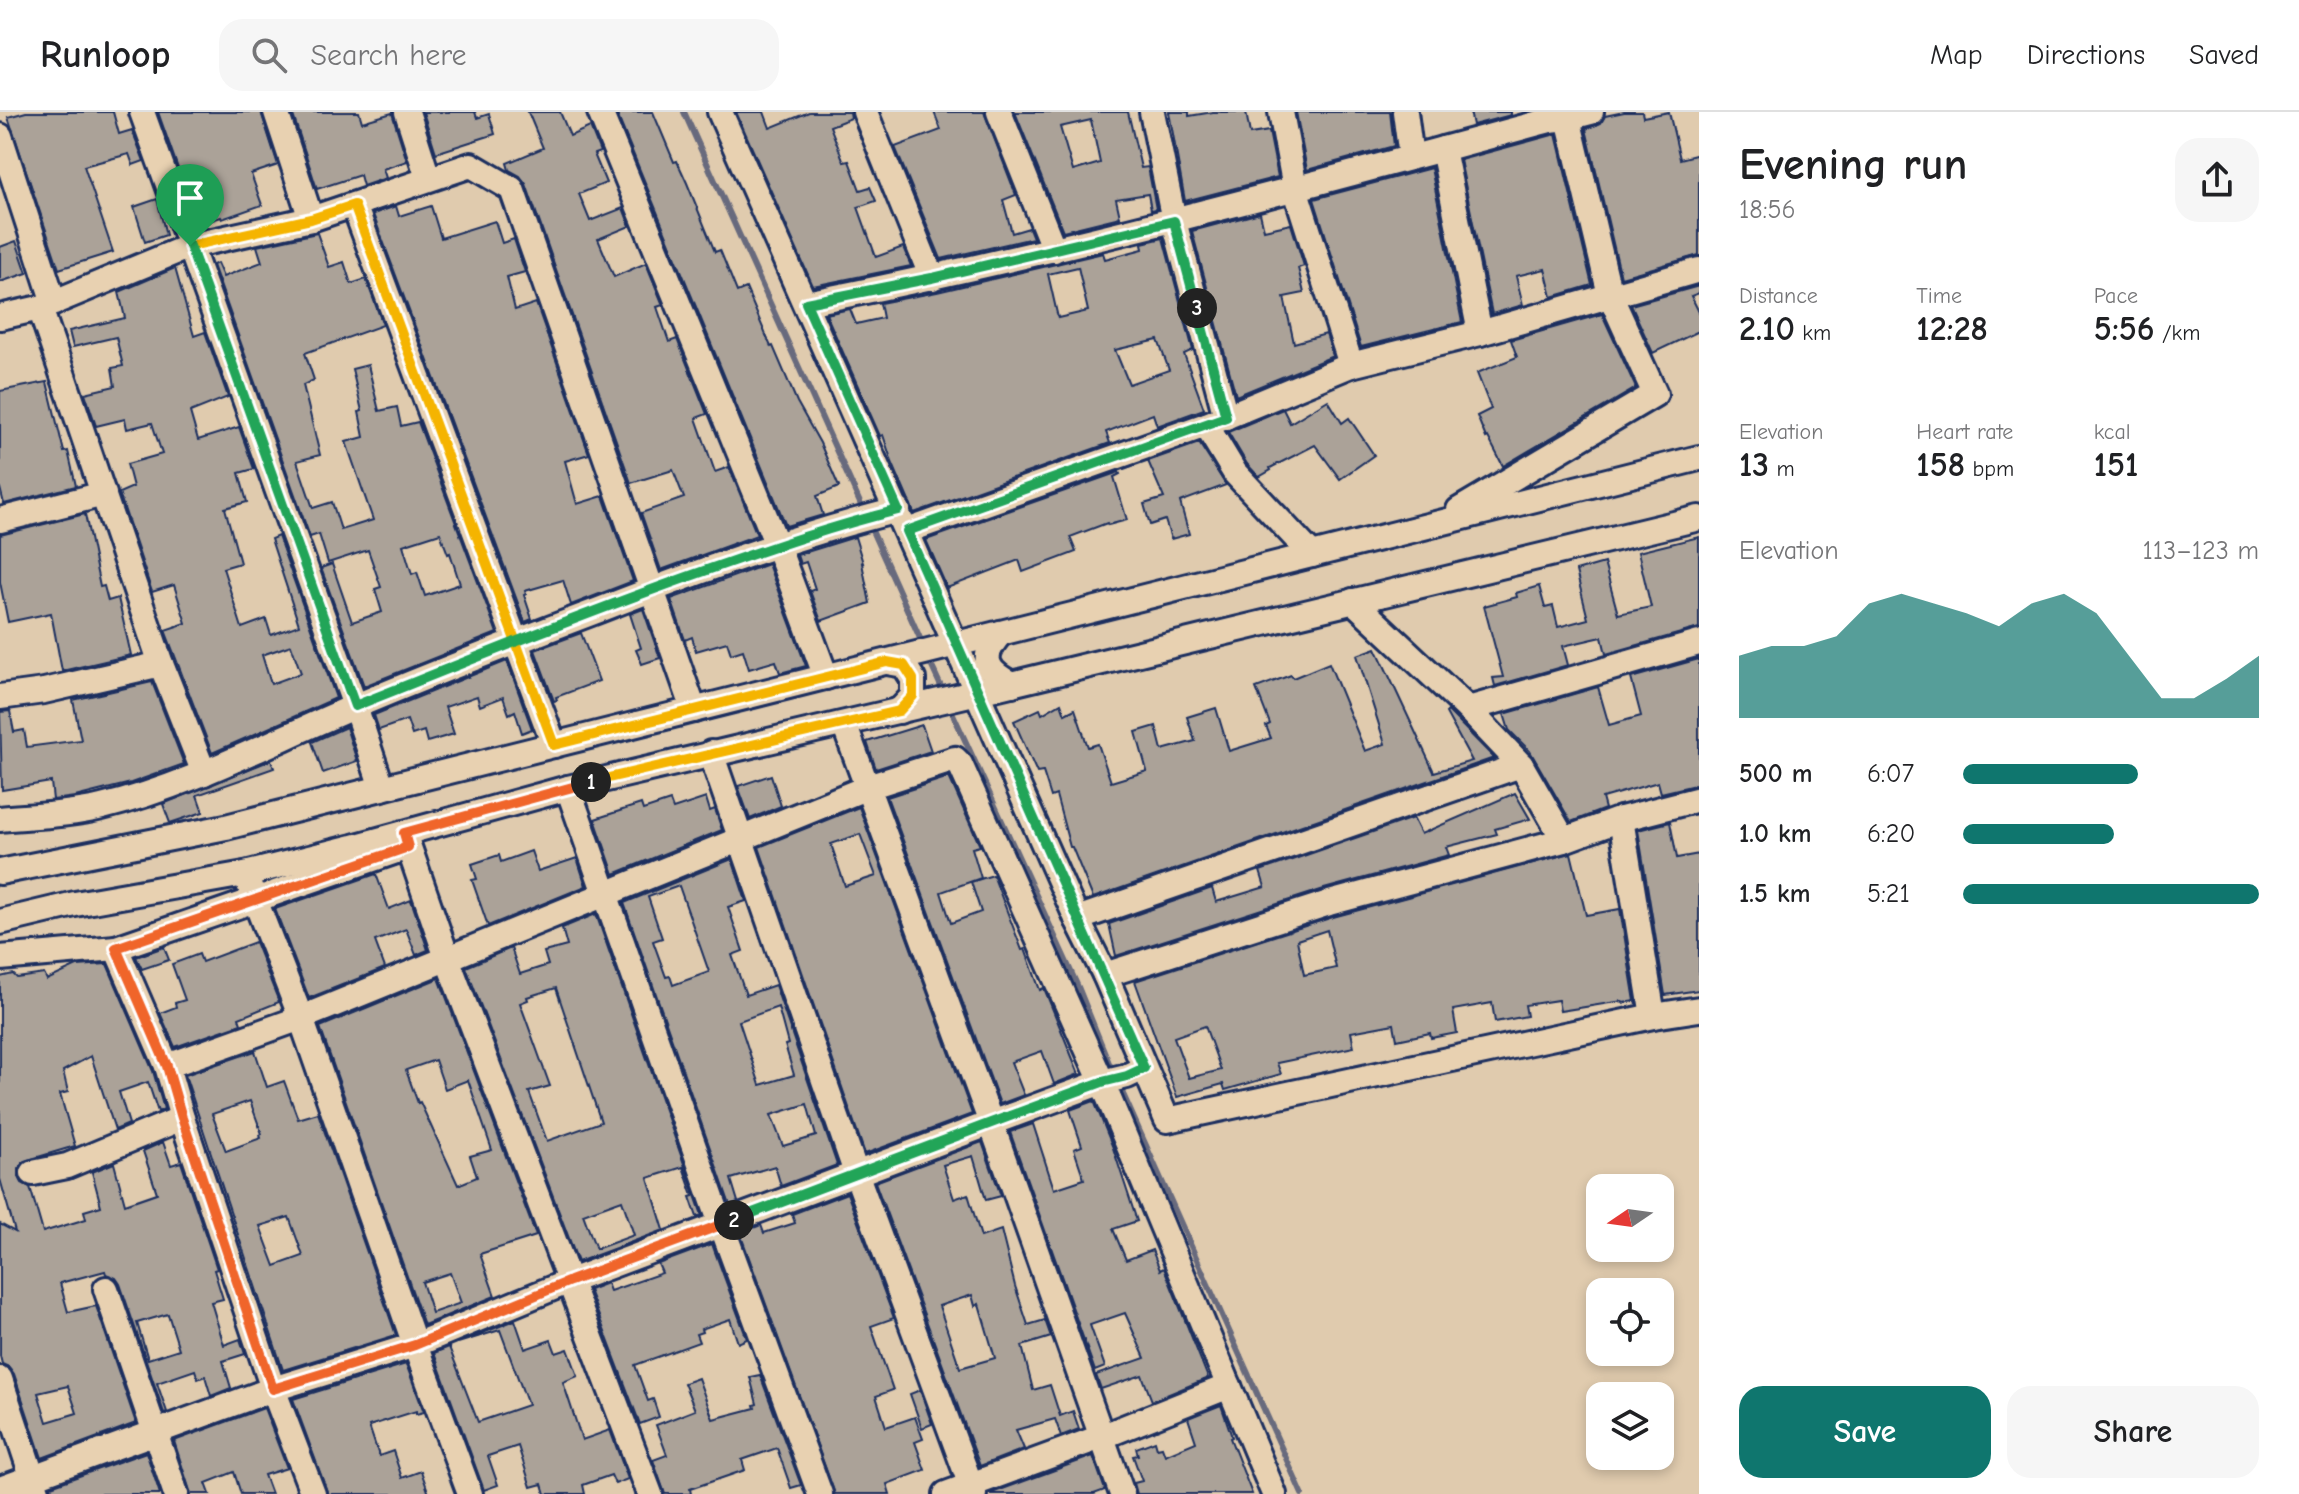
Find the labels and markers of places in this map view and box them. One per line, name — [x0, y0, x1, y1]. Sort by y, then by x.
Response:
pin — [156, 164, 224, 246]
pin: 3 — [1177, 288, 1217, 328]
pin: 1 — [571, 762, 611, 802]
pin: 2 — [714, 1200, 754, 1240]

